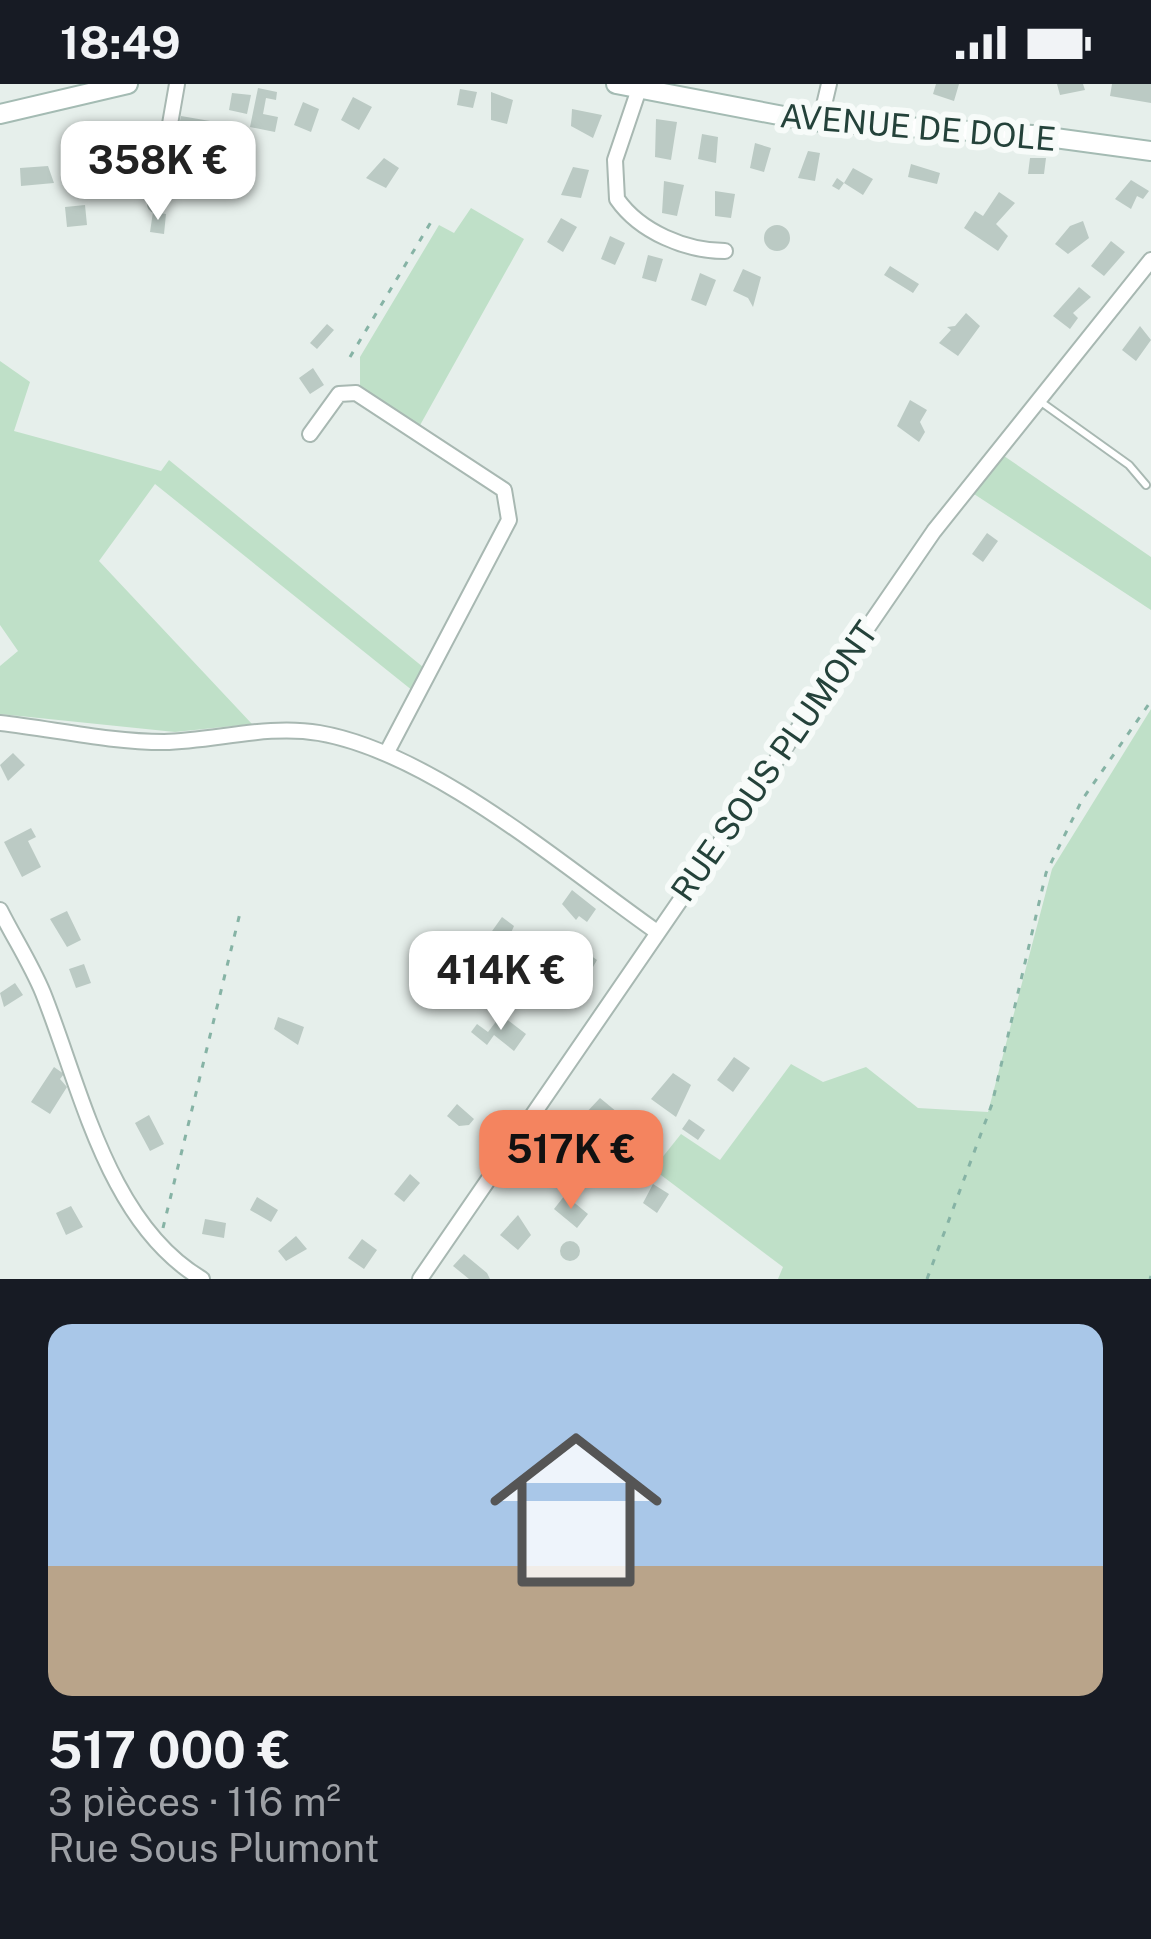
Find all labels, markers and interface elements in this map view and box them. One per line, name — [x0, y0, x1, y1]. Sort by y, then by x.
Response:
text: 18:49 — [60, 16, 181, 69]
street label: AVENUE DE DOLE — [778, 96, 1058, 158]
pin: 358K € — [60, 121, 256, 223]
text: 358K € — [88, 137, 228, 183]
street label: RUE SOUS PLUMONT — [663, 614, 885, 908]
pin: 414K € — [403, 931, 599, 1033]
text: 414K € — [436, 947, 566, 993]
pin: 517K € — [473, 1110, 669, 1212]
text: 517K € — [506, 1126, 636, 1172]
icon: home — [468, 1402, 684, 1618]
text: 517 000 € — [48, 1720, 291, 1779]
text: 3 pièces · 116 m² — [48, 1779, 341, 1825]
text: Rue Sous Plumont — [48, 1825, 379, 1871]

